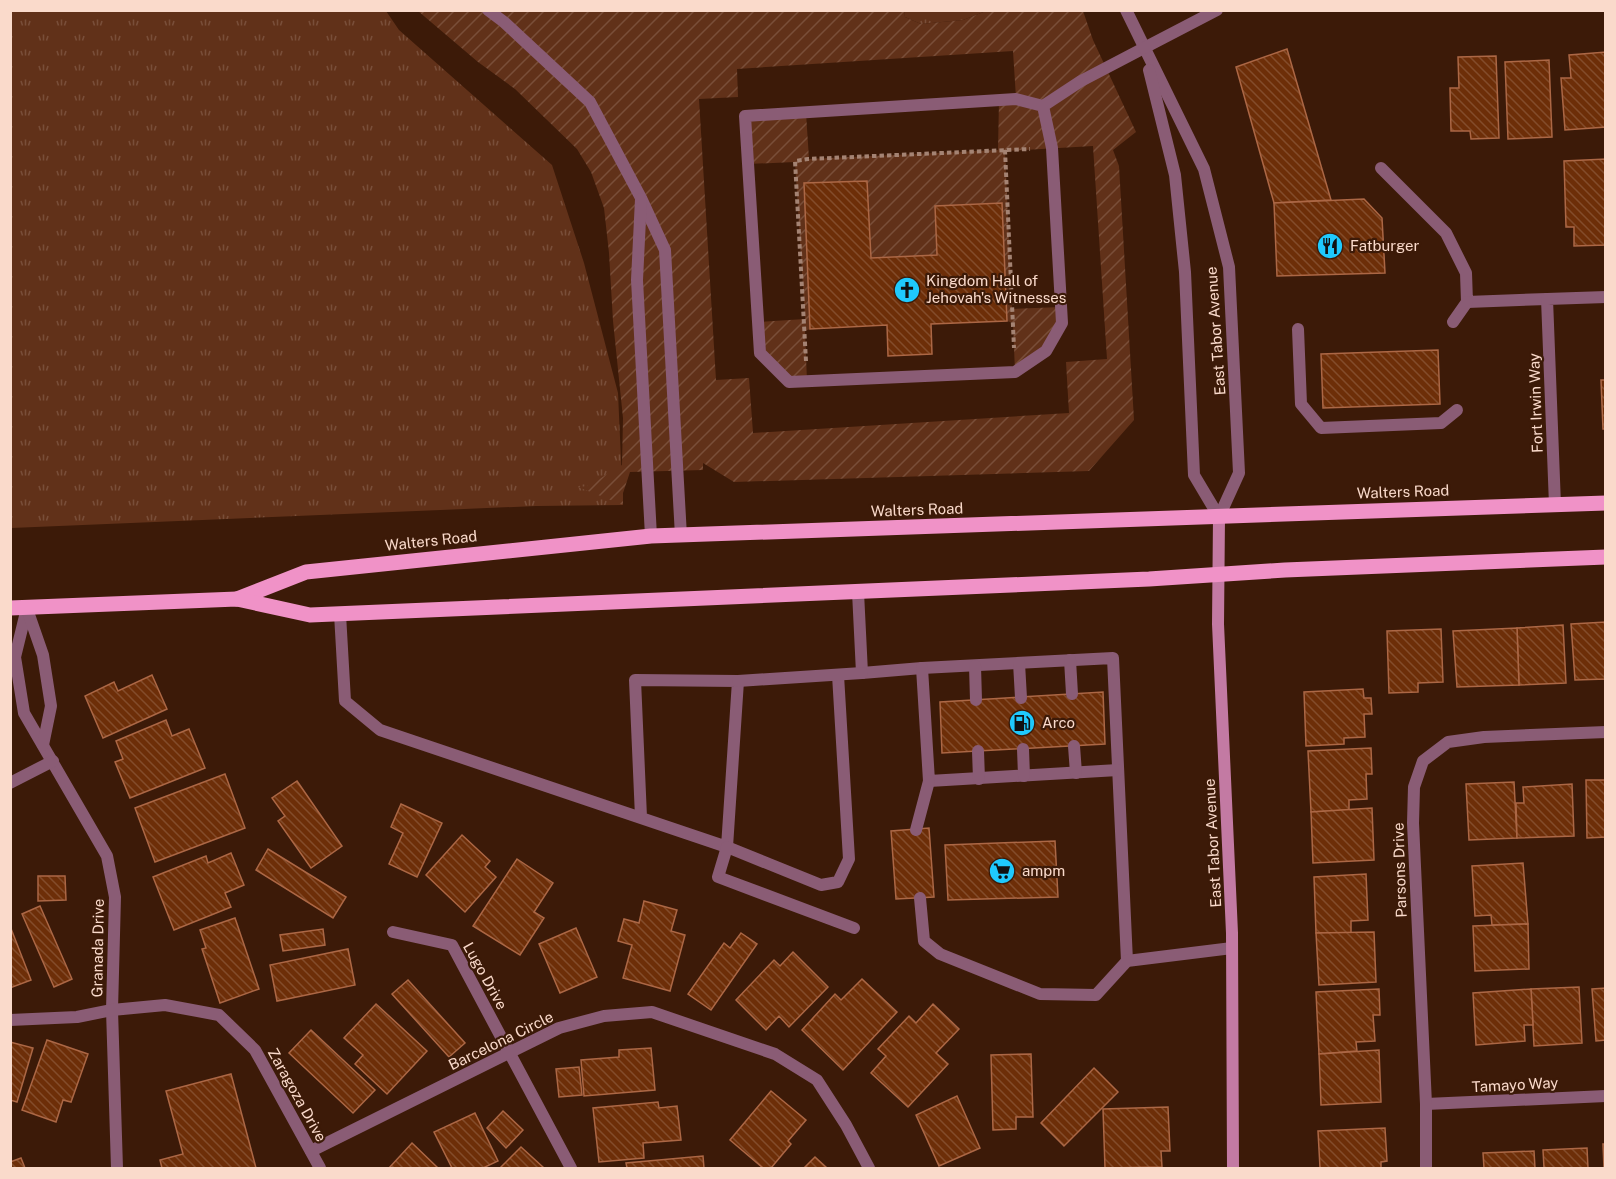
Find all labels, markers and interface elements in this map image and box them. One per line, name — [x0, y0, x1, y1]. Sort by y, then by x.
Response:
restaurant icon: Fatburger — [1315, 231, 1345, 261]
place label: Fatburger — [1350, 237, 1419, 254]
street label: East Tabor Avenue — [1203, 266, 1228, 396]
place label: Kingdom Hall of Jehovah's Witnesses — [926, 272, 1066, 306]
church icon: Kingdom Hall of Jehovah's Witnesses — [892, 275, 922, 305]
street label: Fort Irwin Way — [1525, 353, 1546, 453]
street label: Walters Road — [1356, 481, 1450, 502]
street label: Walters Road — [870, 499, 964, 520]
street label: Walters Road — [384, 527, 478, 554]
fuel station icon: Arco — [1007, 708, 1037, 738]
place label: Arco — [1042, 714, 1075, 731]
street label: East Tabor Avenue — [1201, 778, 1224, 908]
street label: Parsons Drive — [1389, 822, 1410, 918]
supermarket icon: ampm — [987, 856, 1017, 886]
place label: ampm — [1022, 862, 1065, 879]
street label: Granada Drive — [88, 899, 107, 997]
street label: Lugo Drive — [460, 939, 511, 1012]
street label: Barcelona Circle — [446, 1008, 556, 1073]
street label: Zaragoza Drive — [265, 1045, 330, 1145]
street label: Tamayo Way — [1471, 1074, 1559, 1095]

